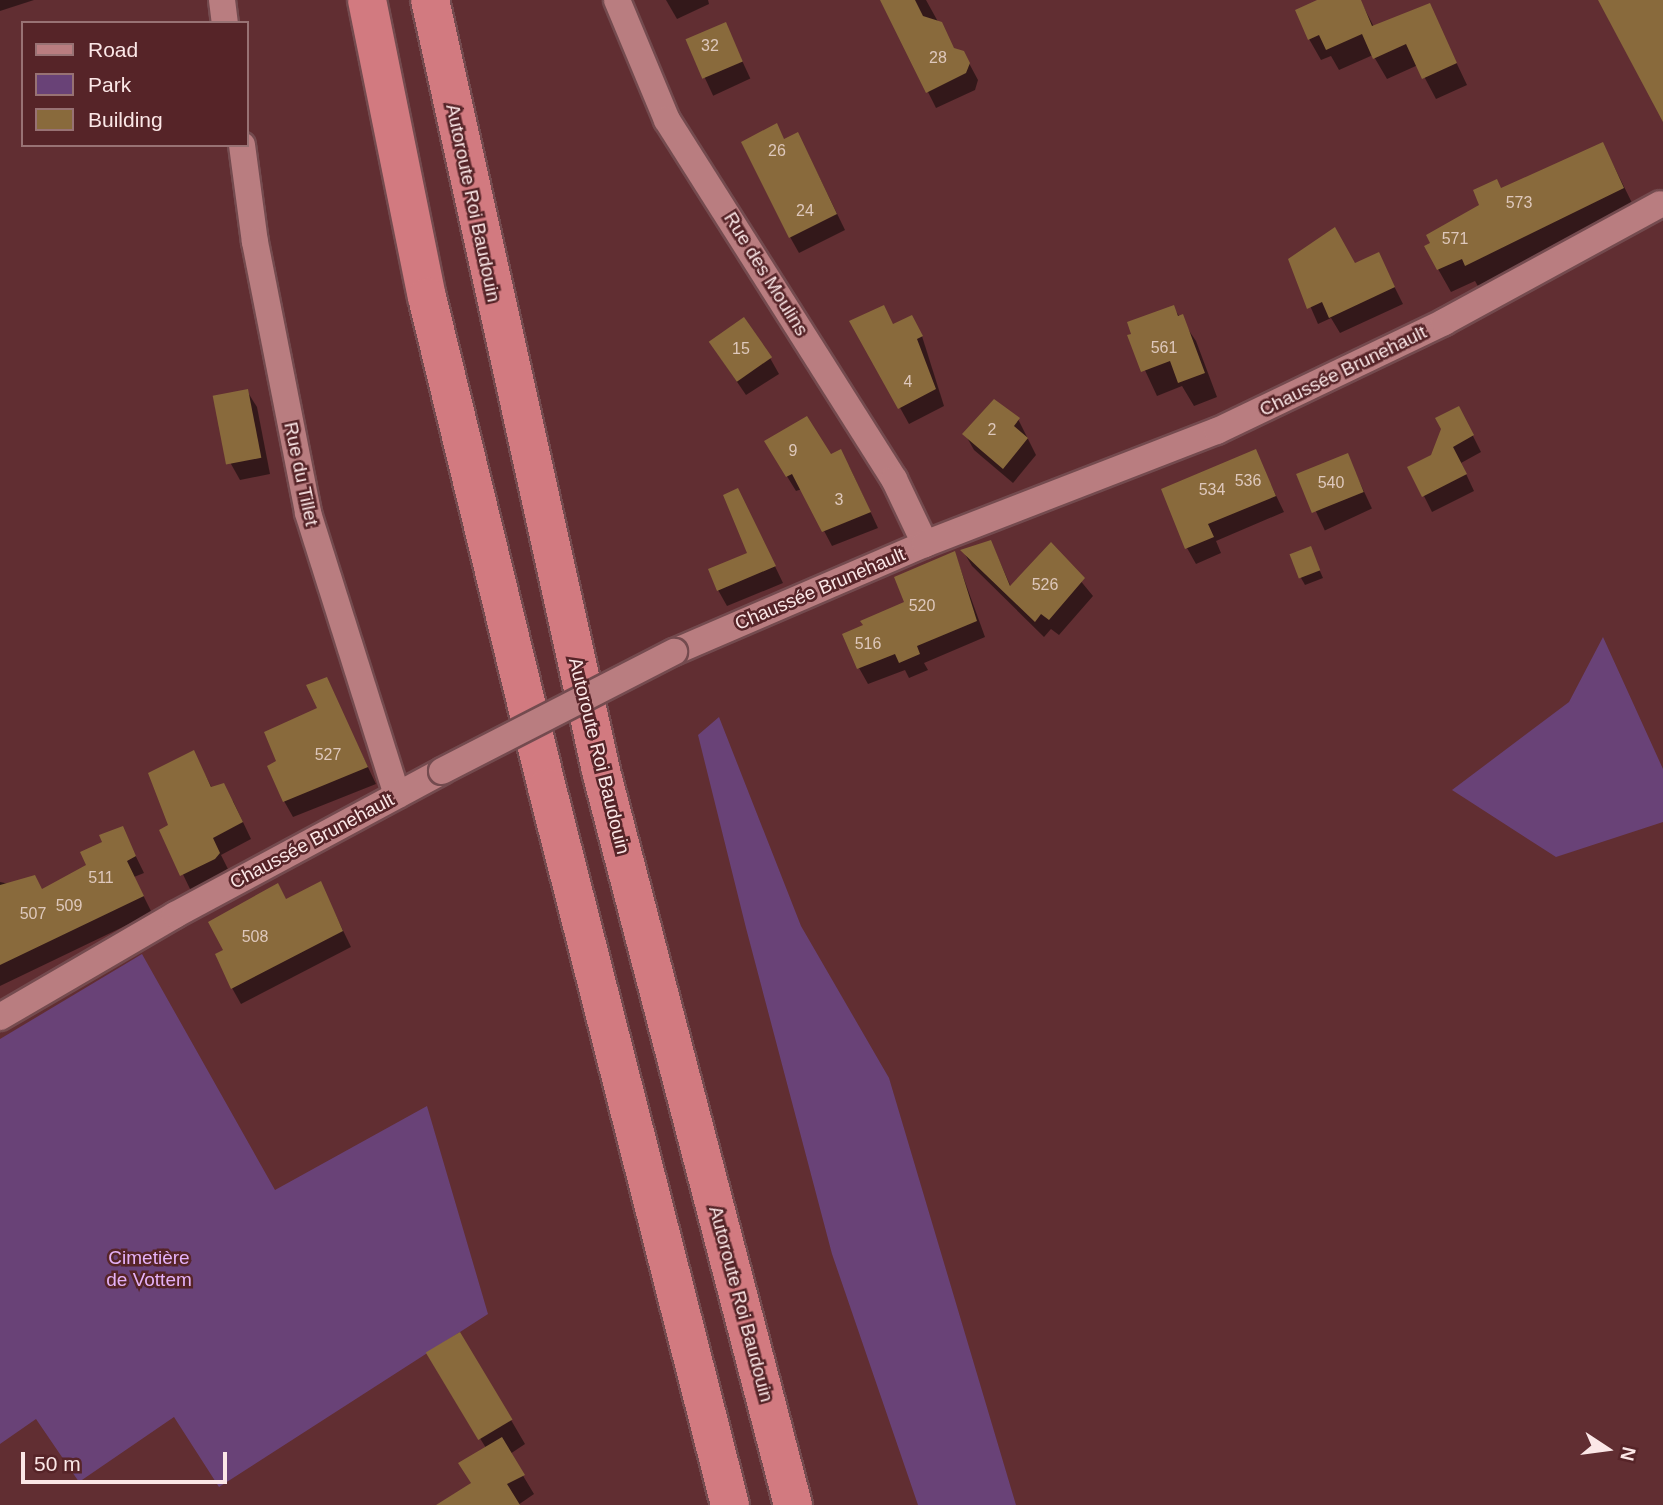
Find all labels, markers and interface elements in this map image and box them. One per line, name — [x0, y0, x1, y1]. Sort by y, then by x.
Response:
legend — [21, 21, 248, 147]
house number: 32 — [701, 36, 719, 56]
text: Road — [88, 38, 138, 61]
house number: 28 — [929, 48, 947, 68]
text: Park — [88, 73, 131, 96]
street label: Autoroute Roi Baudouin — [441, 102, 505, 304]
text: Building — [88, 108, 163, 131]
house number: 26 — [768, 141, 786, 161]
house number: 573 — [1506, 193, 1532, 213]
house number: 24 — [796, 201, 814, 221]
street label: Rue des Moulins — [719, 208, 813, 340]
house number: 571 — [1442, 229, 1468, 249]
street label: Chaussée Brunehault — [1256, 321, 1430, 421]
house number: 561 — [1151, 338, 1177, 358]
house number: 15 — [732, 339, 750, 359]
house number: 4 — [904, 372, 912, 392]
street label: Rue du Tillet — [279, 420, 323, 528]
house number: 2 — [988, 420, 996, 440]
house number: 9 — [789, 441, 797, 461]
house number: 536 — [1235, 471, 1261, 491]
house number: 540 — [1318, 473, 1344, 493]
house number: 534 — [1199, 480, 1225, 500]
house number: 3 — [835, 490, 843, 510]
street label: Chaussée Brunehault — [731, 543, 909, 635]
house number: 526 — [1032, 575, 1058, 595]
house number: 520 — [909, 596, 935, 616]
house number: 516 — [855, 634, 881, 654]
street label: Autoroute Roi Baudouin — [564, 655, 634, 857]
house number: 527 — [315, 745, 341, 765]
street label: Chaussée Brunehault — [226, 788, 398, 894]
house number: 511 — [88, 868, 114, 888]
house number: 509 — [56, 896, 82, 916]
house number: 507 — [20, 904, 46, 924]
house number: 508 — [242, 927, 268, 947]
street label: Autoroute Roi Baudouin — [704, 1204, 778, 1404]
park label: Cimetière de Vottem — [106, 1247, 192, 1291]
north arrow — [1572, 1414, 1642, 1484]
scale bar — [24, 1438, 231, 1482]
text: N — [1616, 1445, 1640, 1463]
text: 50 m — [34, 1452, 81, 1475]

